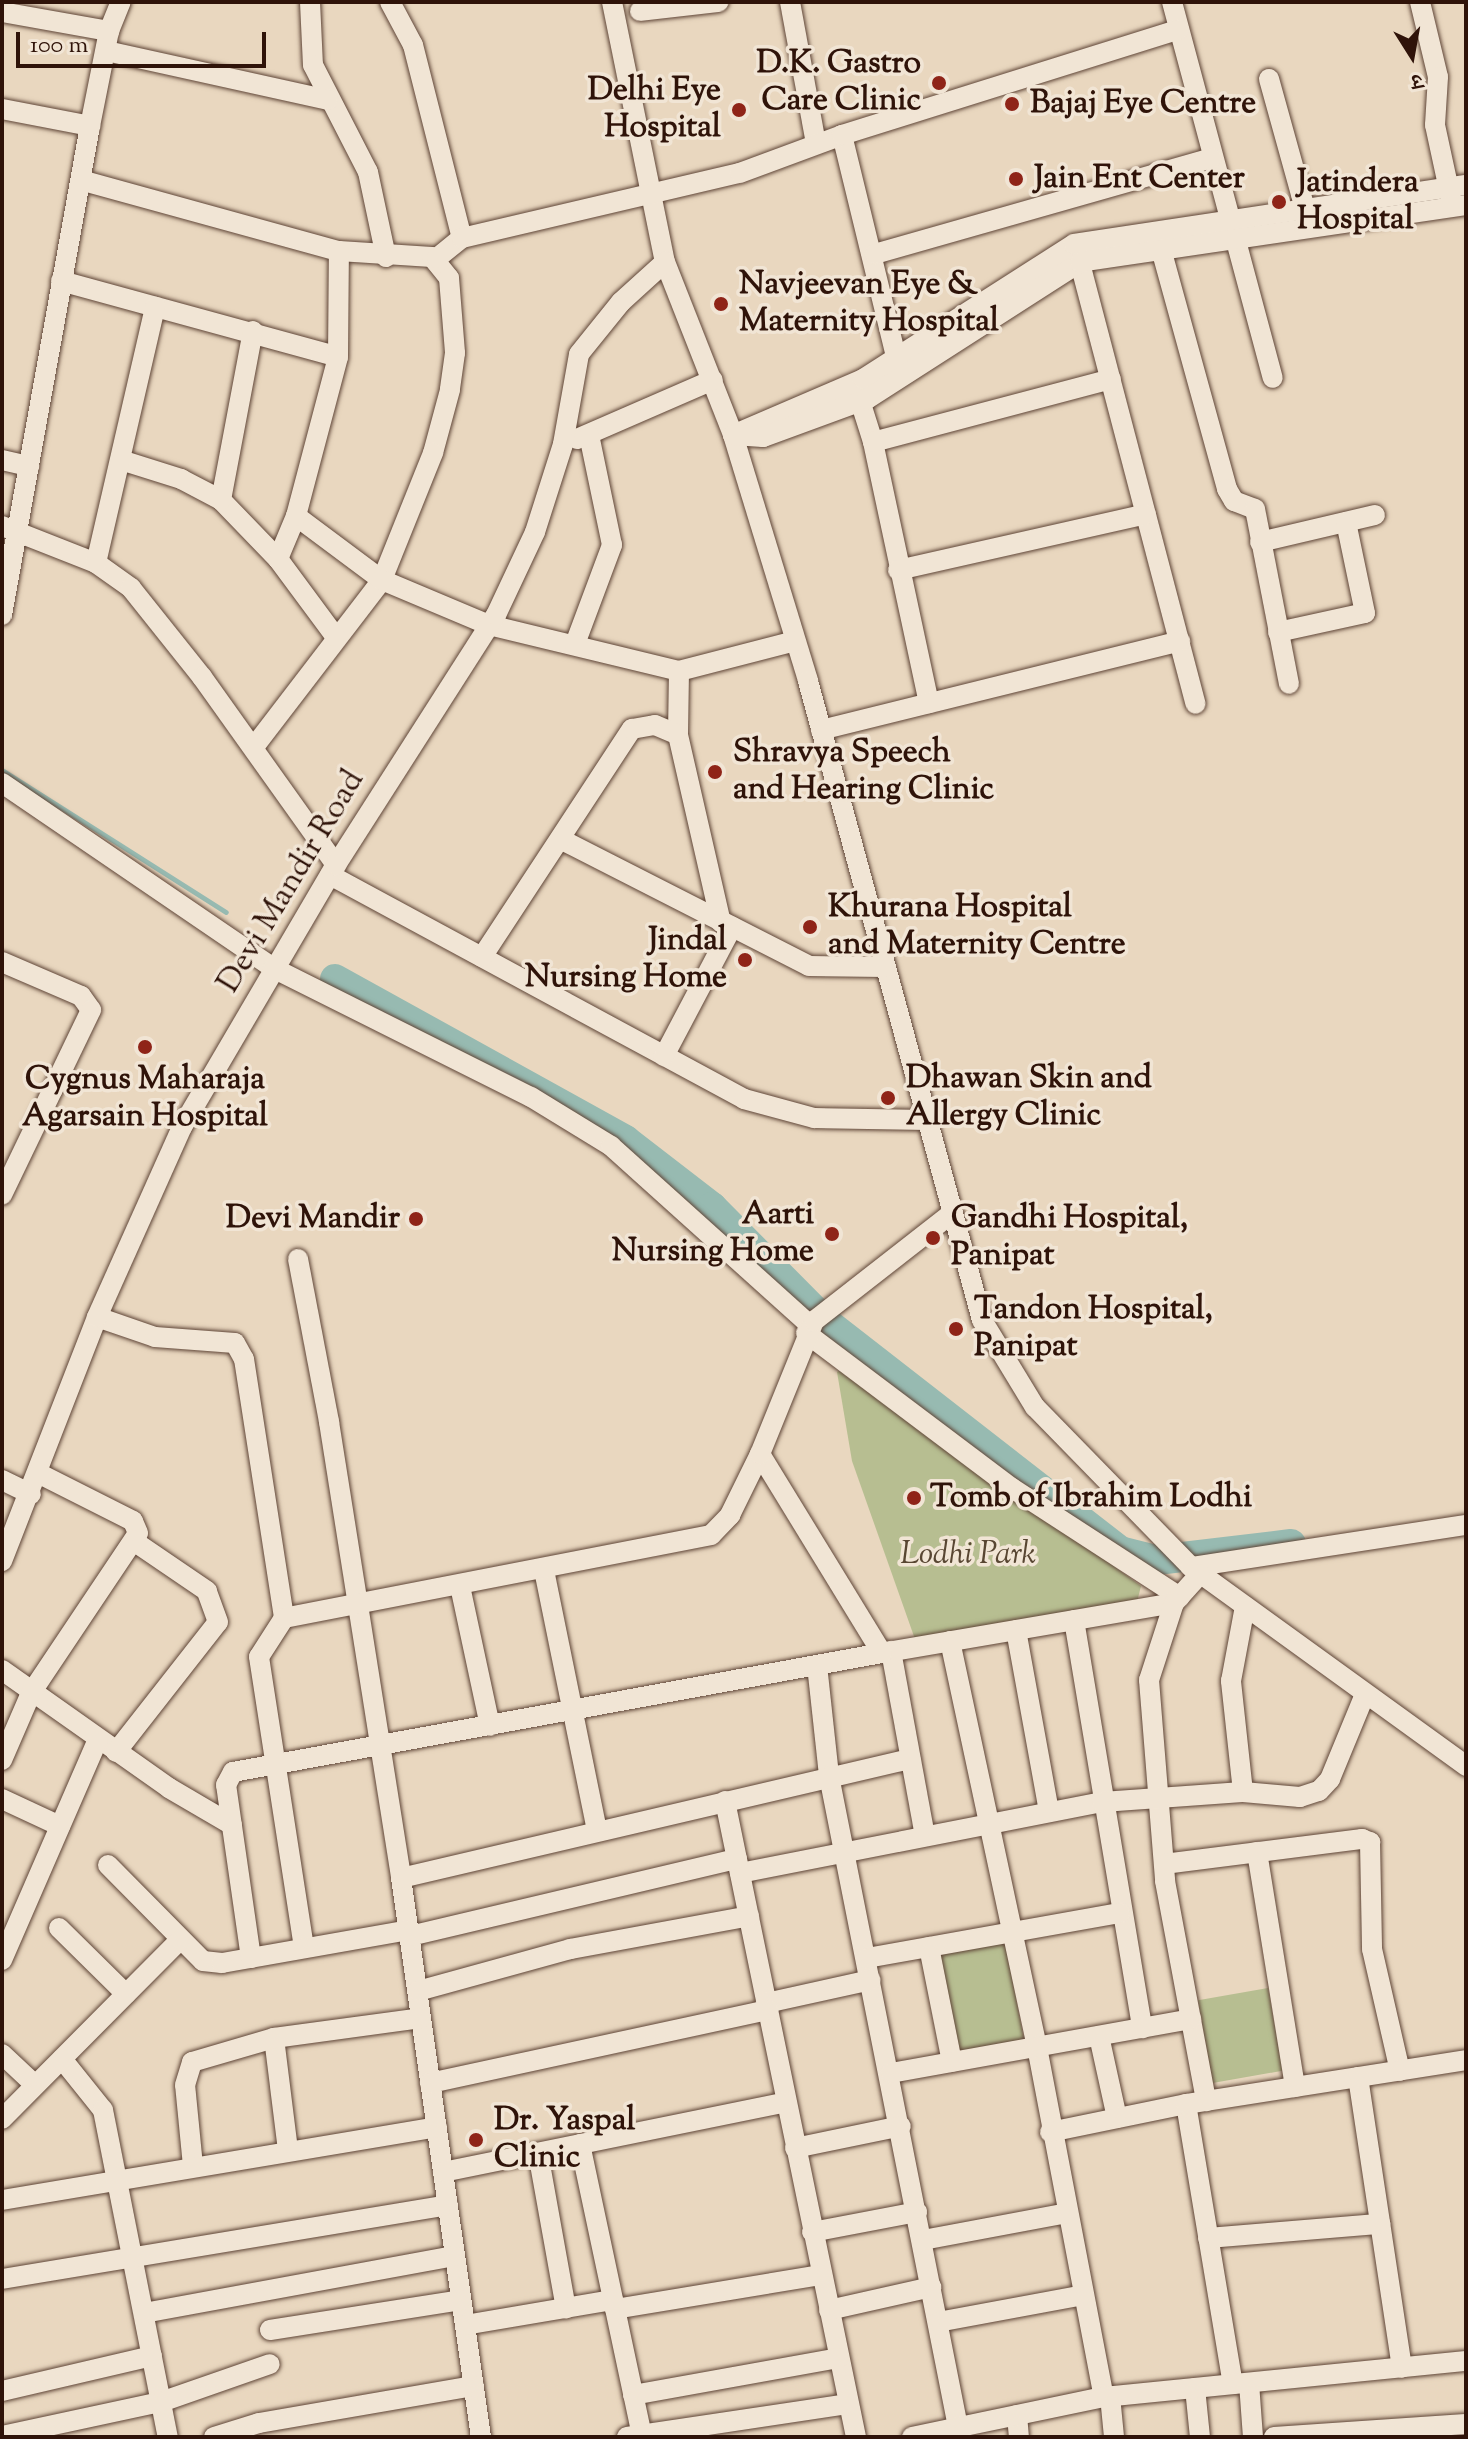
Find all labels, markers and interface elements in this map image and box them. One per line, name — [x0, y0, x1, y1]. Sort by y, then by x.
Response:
scale bar — [20, 16, 270, 66]
north arrow — [1372, 16, 1452, 96]
text: 100 m — [30, 29, 88, 63]
place label: D.K. Gastro Care Clinic — [756, 46, 921, 121]
text: उ — [1408, 63, 1425, 96]
marker: D.K. Gastro Care Clinic — [928, 72, 950, 94]
place label: Delhi Eye Hospital — [588, 73, 721, 148]
place label: Bajaj Eye Centre — [1030, 85, 1256, 123]
marker: Bajaj Eye Centre — [1001, 93, 1023, 115]
marker: Delhi Eye Hospital — [728, 99, 750, 121]
place label: Jain Ent Center — [1034, 160, 1245, 198]
place label: Jatindera Hospital — [1297, 165, 1419, 240]
marker: Jain Ent Center — [1005, 168, 1027, 190]
marker: Jatindera Hospital — [1268, 191, 1290, 213]
place label: Navjeevan Eye & Maternity Hospital — [739, 267, 999, 342]
marker: Navjeevan Eye & Maternity Hospital — [710, 293, 732, 315]
place label: Shravya Speech and Hearing Clinic — [733, 735, 994, 810]
marker: Shravya Speech and Hearing Clinic — [704, 761, 726, 783]
street label: Devi Mandir Road — [210, 764, 374, 1000]
place label: Khurana Hospital and Maternity Centre — [828, 890, 1126, 965]
marker: Khurana Hospital and Maternity Centre — [799, 916, 821, 938]
place label: Jindal Nursing Home — [525, 923, 727, 998]
marker: Jindal Nursing Home — [734, 949, 756, 971]
marker: Cygnus Maharaja Agarsain Hospital — [134, 1036, 156, 1058]
place label: Dhawan Skin and Allergy Clinic — [906, 1061, 1152, 1136]
place label: Cygnus Maharaja Agarsain Hospital — [22, 1062, 268, 1137]
marker: Dhawan Skin and Allergy Clinic — [877, 1087, 899, 1109]
place label: Aarti Nursing Home — [612, 1197, 814, 1272]
place label: Devi Mandir — [226, 1200, 400, 1238]
place label: Gandhi Hospital, Panipat — [951, 1201, 1188, 1276]
marker: Devi Mandir — [407, 1210, 425, 1228]
marker: Aarti Nursing Home — [821, 1223, 843, 1245]
marker: Gandhi Hospital, Panipat — [922, 1227, 944, 1249]
place label: Tandon Hospital, Panipat — [974, 1292, 1213, 1367]
marker: Tandon Hospital, Panipat — [945, 1318, 967, 1340]
place label: Tomb of Ibrahim Lodhi — [930, 1479, 1252, 1517]
marker: Tomb of Ibrahim Lodhi — [905, 1489, 923, 1507]
park label: Lodhi Park — [900, 1536, 1036, 1574]
place label: Dr. Yaspal Clinic — [494, 2103, 635, 2178]
marker: Dr. Yaspal Clinic — [465, 2129, 487, 2151]

